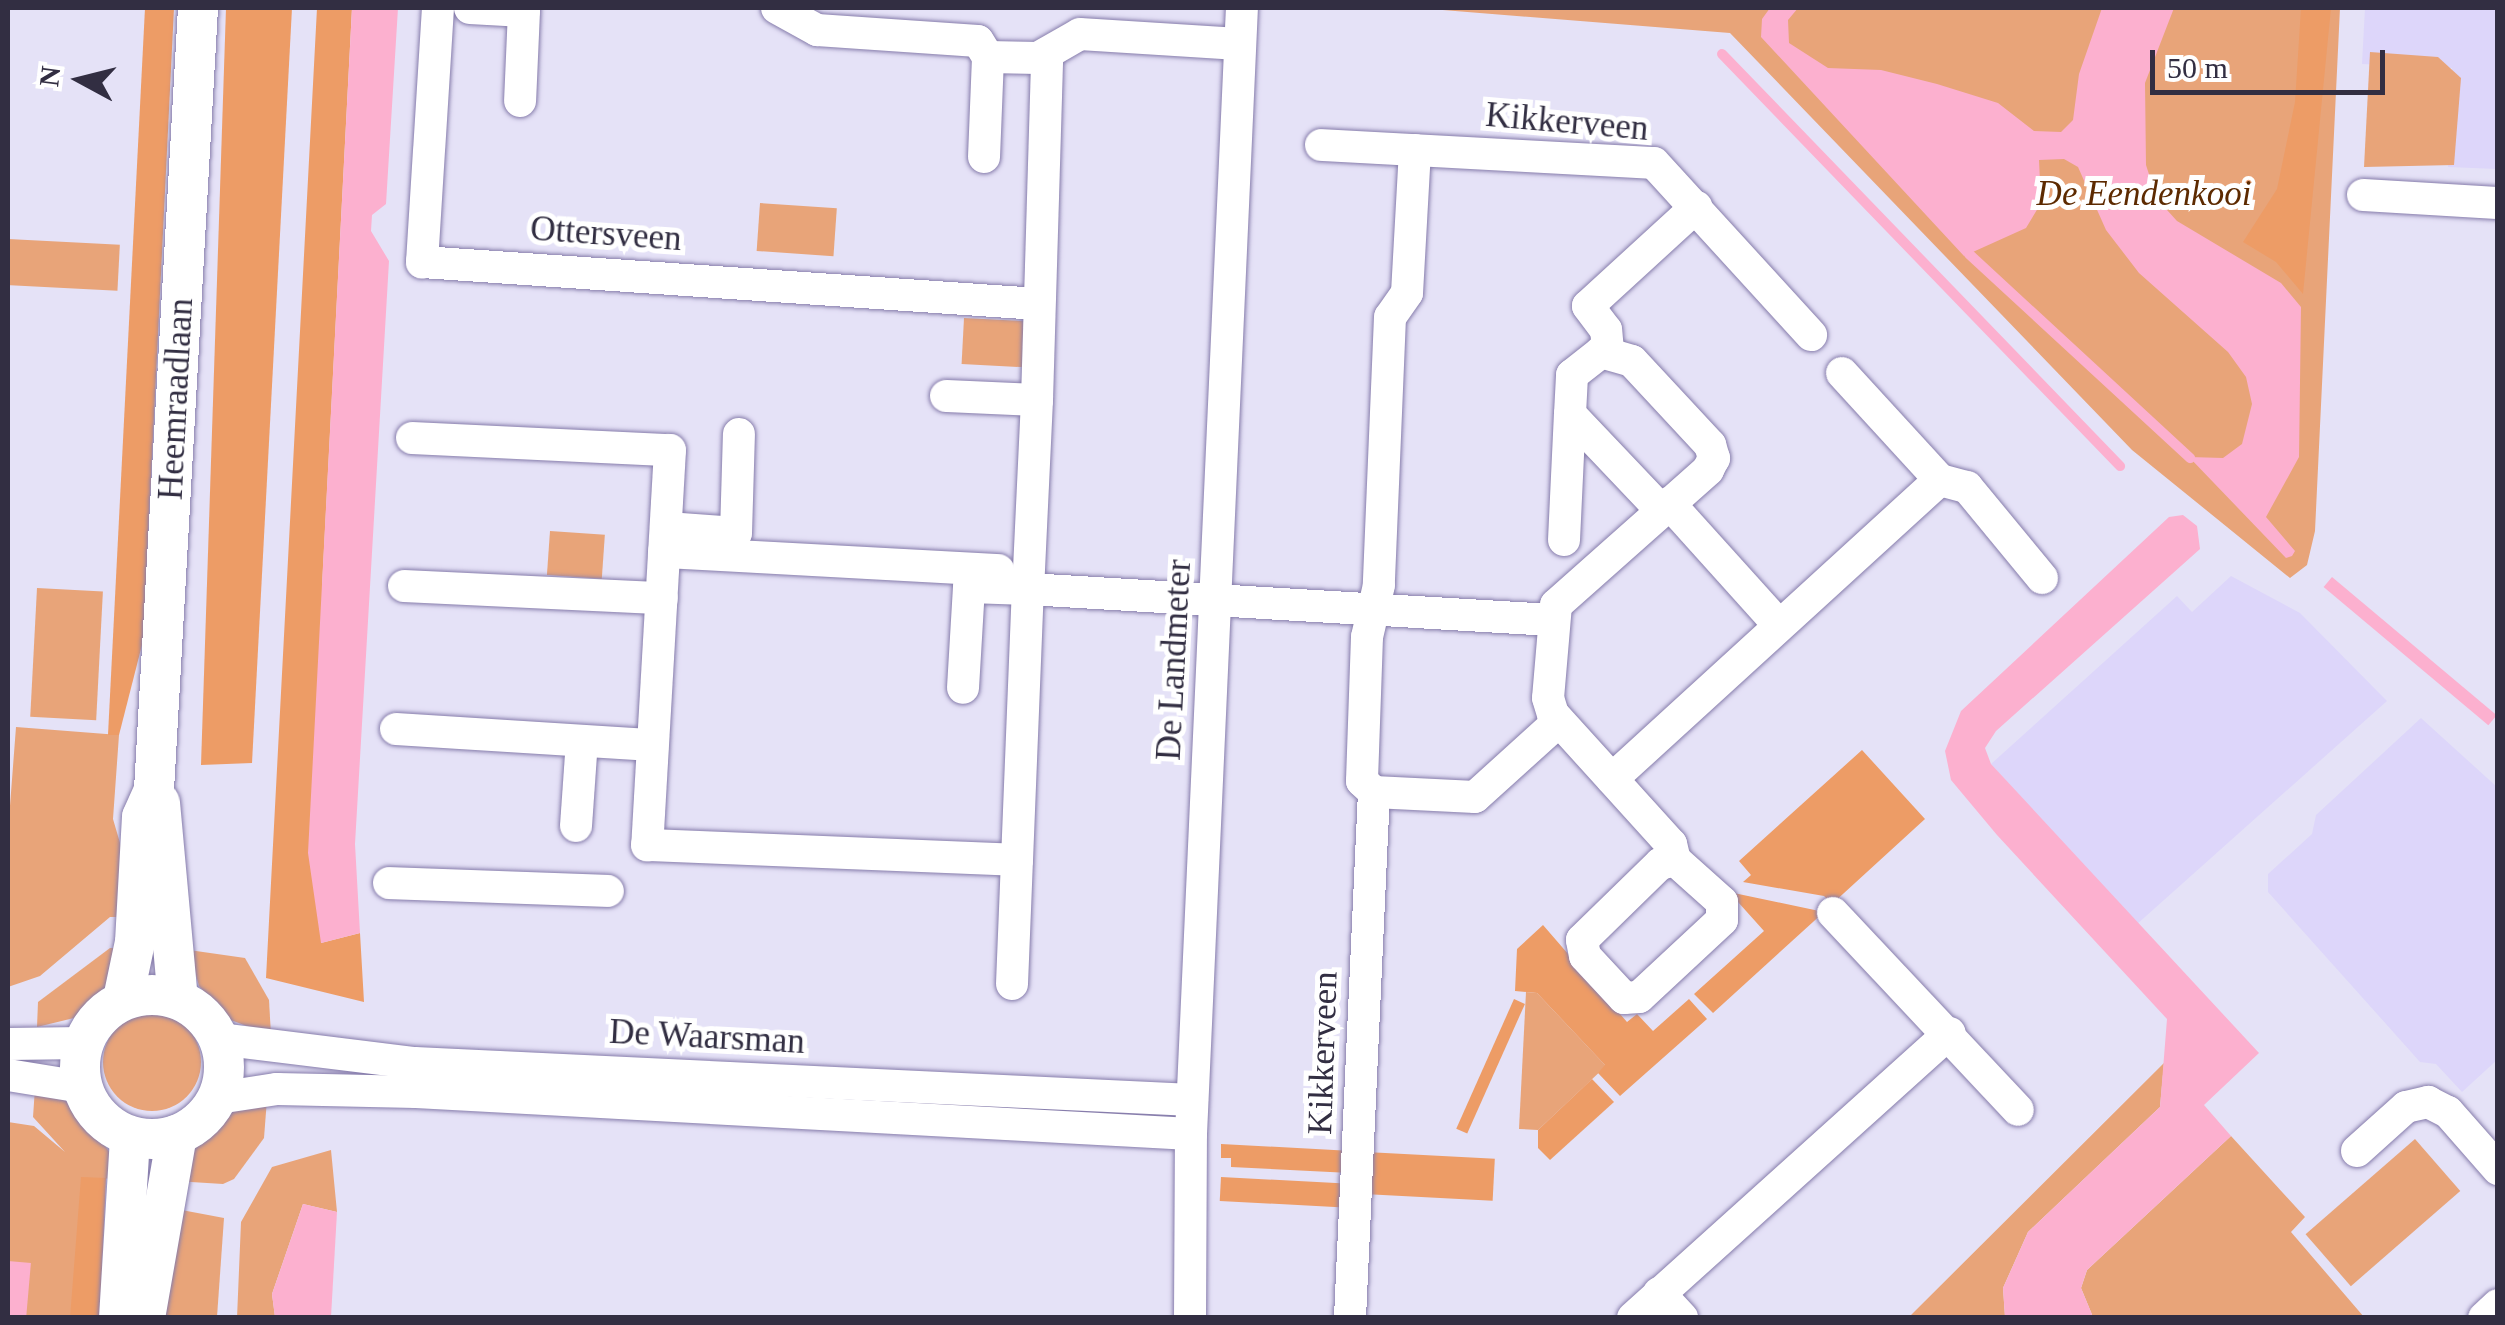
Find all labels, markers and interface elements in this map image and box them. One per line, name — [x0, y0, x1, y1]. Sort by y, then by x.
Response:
north arrow — [30, 30, 130, 130]
scale bar — [2155, 30, 2390, 92]
text: 50 m — [2167, 51, 2228, 84]
text: N — [33, 64, 66, 88]
street label: Kikkerveen — [1484, 94, 1650, 150]
park label: De Eendenkooi — [2037, 173, 2251, 215]
street label: Ottersveen — [529, 208, 683, 260]
street label: Heemraadlaan — [150, 297, 202, 501]
street label: De Landmeter — [1148, 558, 1200, 762]
street label: Kikkerveen — [1299, 971, 1347, 1135]
street label: De Waarsman — [608, 1011, 806, 1063]

